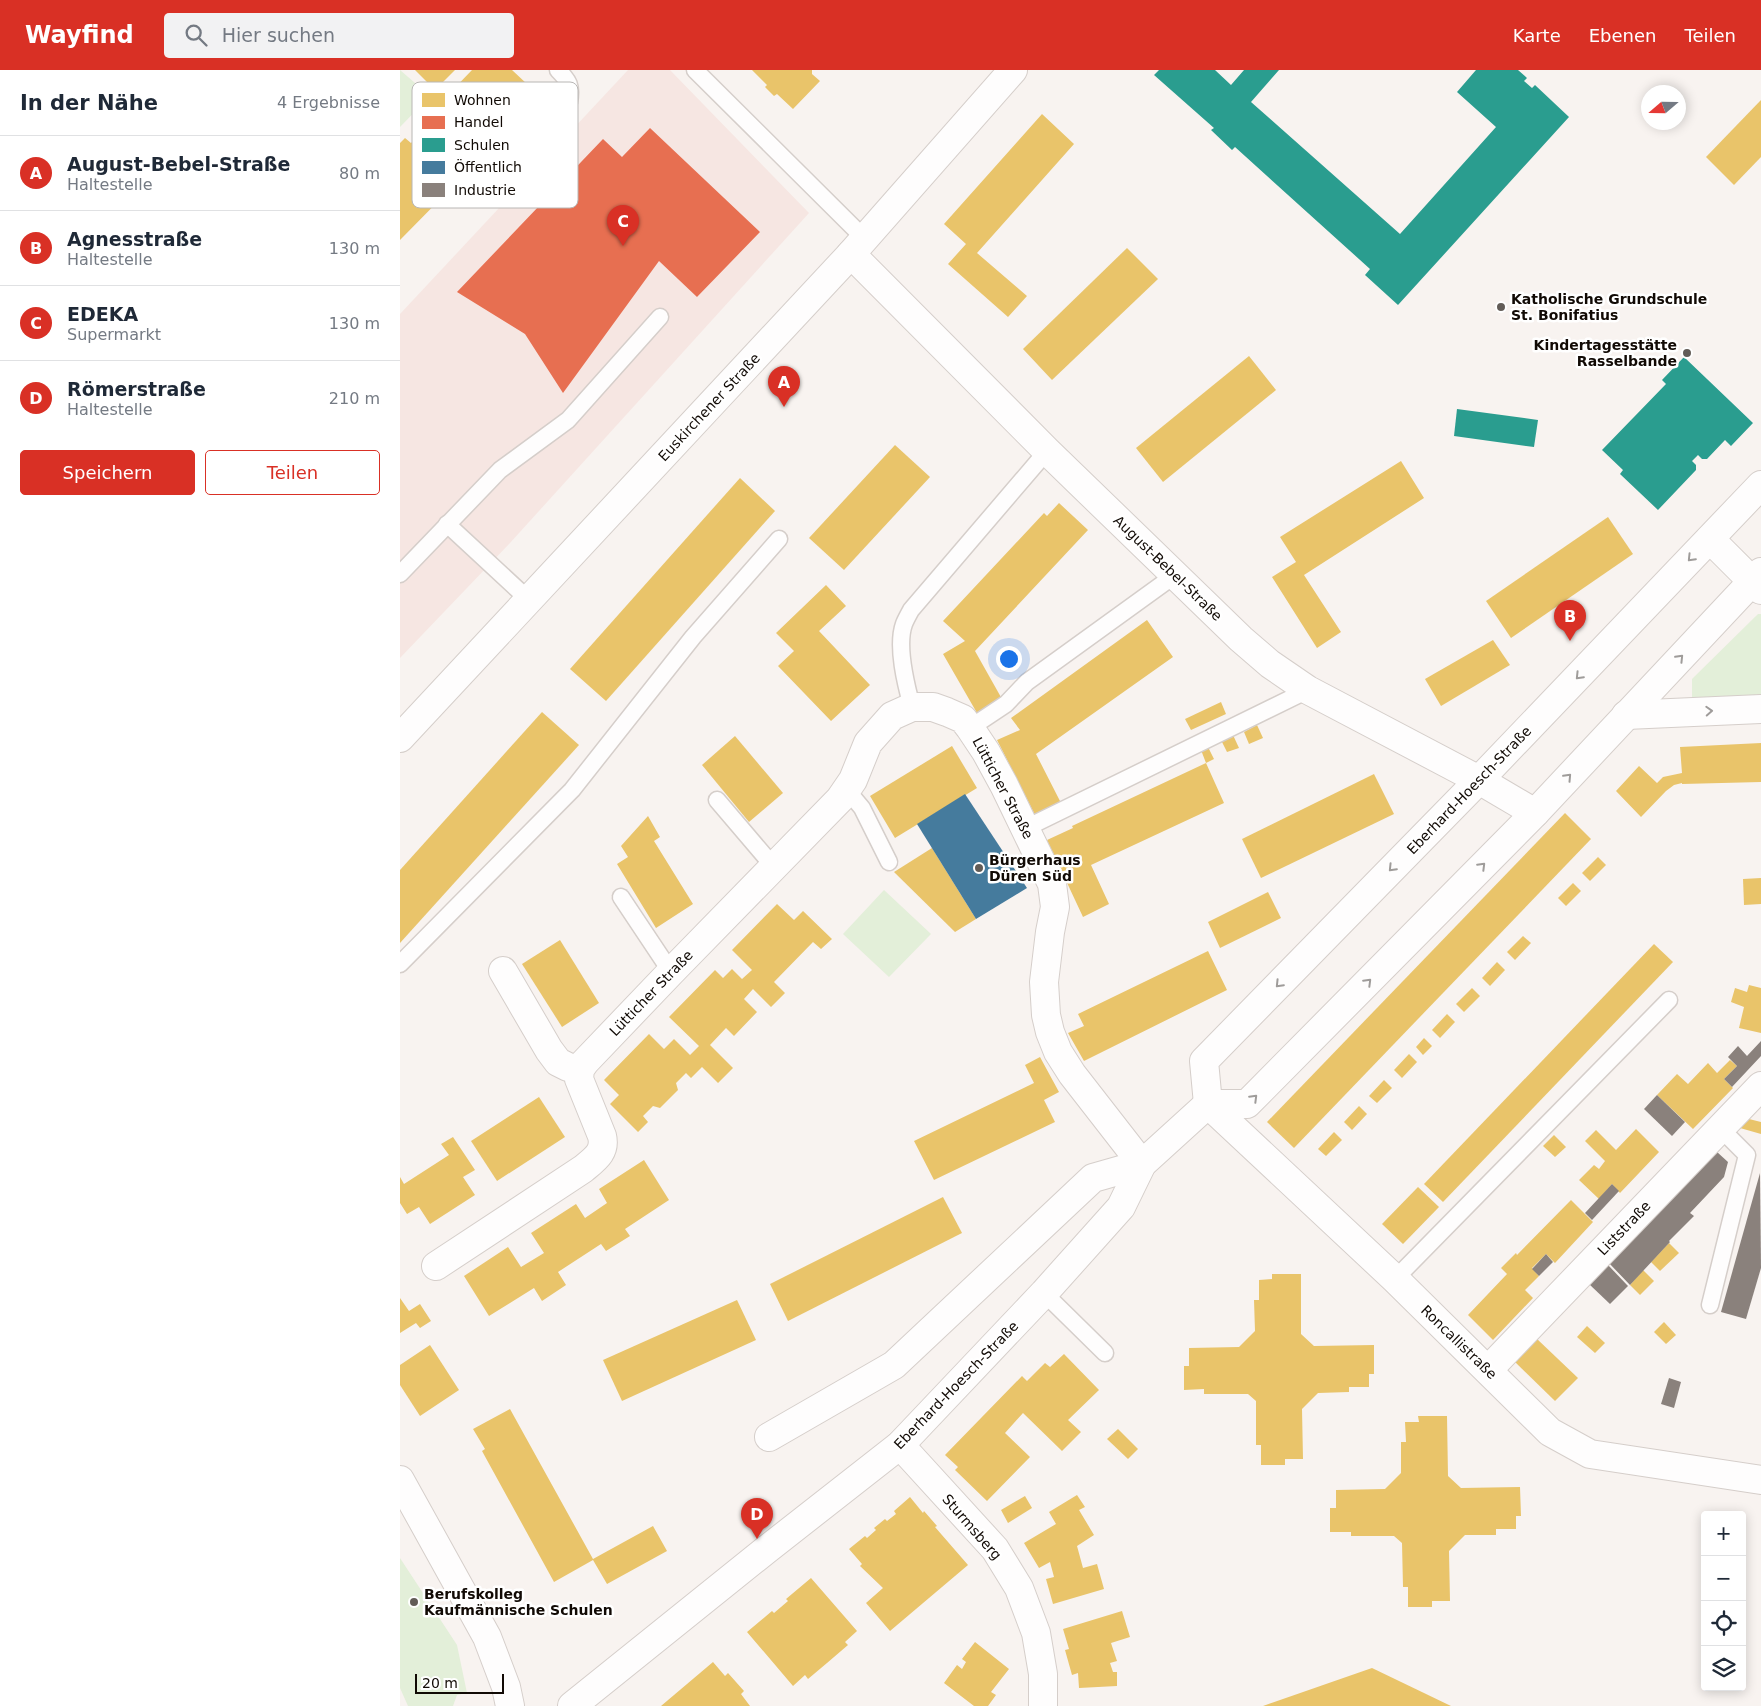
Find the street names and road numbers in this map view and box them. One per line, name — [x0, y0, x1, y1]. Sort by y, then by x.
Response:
street label: Euskirchener Straße — [655, 350, 763, 464]
street label: August-Bebel-Straße — [1111, 512, 1225, 624]
street label: Eberhard-Hoesch-Straße — [1404, 723, 1534, 857]
street label: Lütticher Straße — [969, 734, 1037, 842]
street label: Lütticher Straße — [606, 947, 696, 1039]
street label: Liststraße — [1594, 1198, 1654, 1258]
street label: Roncallistraße — [1418, 1302, 1500, 1382]
street label: Eberhard-Hoesch-Straße — [891, 1318, 1021, 1452]
street label: Sturmsberg — [939, 1491, 1005, 1563]

